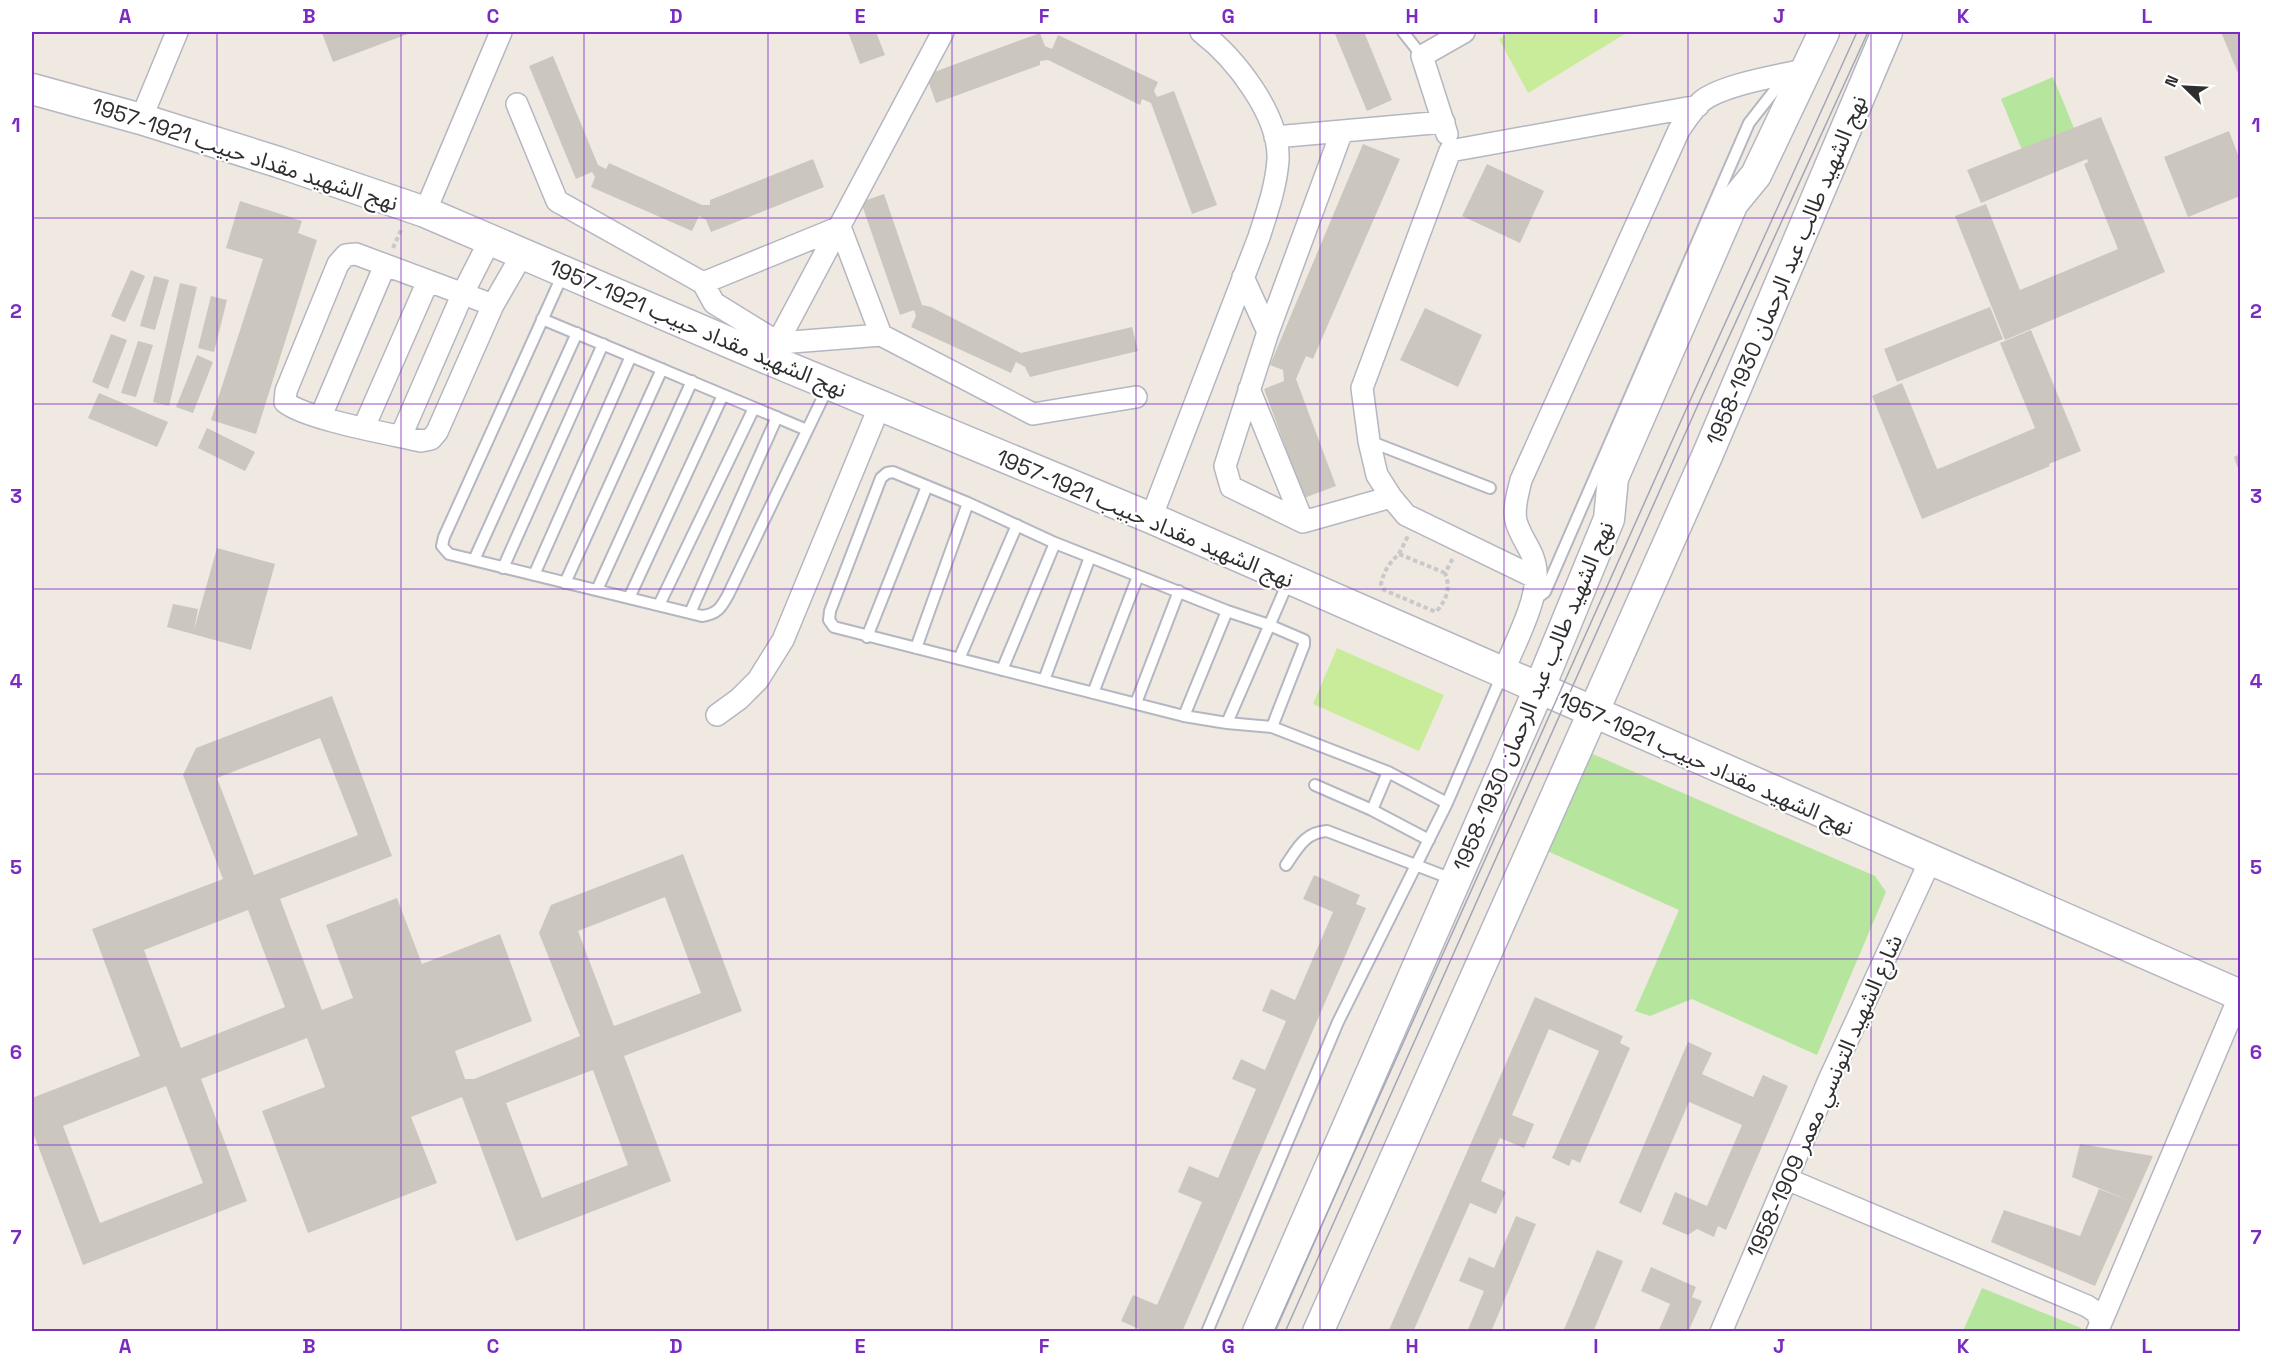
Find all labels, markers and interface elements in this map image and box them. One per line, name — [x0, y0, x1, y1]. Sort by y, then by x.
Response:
text: A — [119, 3, 132, 29]
text: B — [302, 3, 316, 29]
text: C — [487, 3, 500, 29]
text: D — [669, 3, 683, 29]
text: E — [854, 3, 866, 29]
text: F — [1039, 3, 1050, 29]
text: G — [1221, 3, 1235, 29]
text: H — [1405, 3, 1419, 29]
text: I — [1593, 3, 1599, 29]
text: J — [1773, 3, 1785, 29]
text: K — [1957, 3, 1970, 29]
text: L — [2142, 3, 2153, 29]
north arrow — [2155, 57, 2215, 117]
text: N — [2160, 72, 2184, 90]
street label: نهج الشهيد مقداد حبيب 1921-1957 — [87, 91, 402, 220]
street label: نهج الشهيد طالب عبد الرحمان 1930-1958 — [1699, 91, 1875, 450]
text: 1 — [11, 112, 21, 138]
text: 1 — [2251, 112, 2261, 138]
street label: نهج الشهيد مقداد حبيب 1921-1957 — [544, 253, 851, 406]
text: 2 — [10, 298, 22, 324]
text: 2 — [2250, 298, 2262, 324]
street label: نهج الشهيد مقداد حبيب 1921-1957 — [991, 443, 1298, 596]
text: 3 — [10, 483, 22, 509]
text: 3 — [2250, 483, 2262, 509]
street label: نهج الشهيد طالب عبد الرحمان 1930-1958 — [1446, 517, 1622, 876]
text: 4 — [10, 668, 23, 694]
text: 4 — [2250, 668, 2263, 694]
street label: نهج الشهيد مقداد حبيب 1921-1957 — [1553, 685, 1858, 844]
text: 5 — [10, 854, 22, 880]
text: 5 — [2250, 854, 2262, 880]
street label: شارع الشهيد التونسي معمر 1909-1958 — [1740, 930, 1911, 1263]
text: 6 — [10, 1039, 22, 1065]
text: 6 — [2250, 1039, 2262, 1065]
text: 7 — [10, 1224, 22, 1250]
text: 7 — [2250, 1224, 2262, 1250]
text: A — [119, 1333, 132, 1359]
text: B — [302, 1333, 316, 1359]
text: C — [487, 1333, 500, 1359]
text: D — [669, 1333, 683, 1359]
text: E — [854, 1333, 866, 1359]
text: F — [1039, 1333, 1050, 1359]
text: G — [1221, 1333, 1235, 1359]
text: H — [1405, 1333, 1419, 1359]
text: I — [1593, 1333, 1599, 1359]
text: J — [1773, 1333, 1785, 1359]
text: K — [1957, 1333, 1970, 1359]
text: L — [2142, 1333, 2153, 1359]

